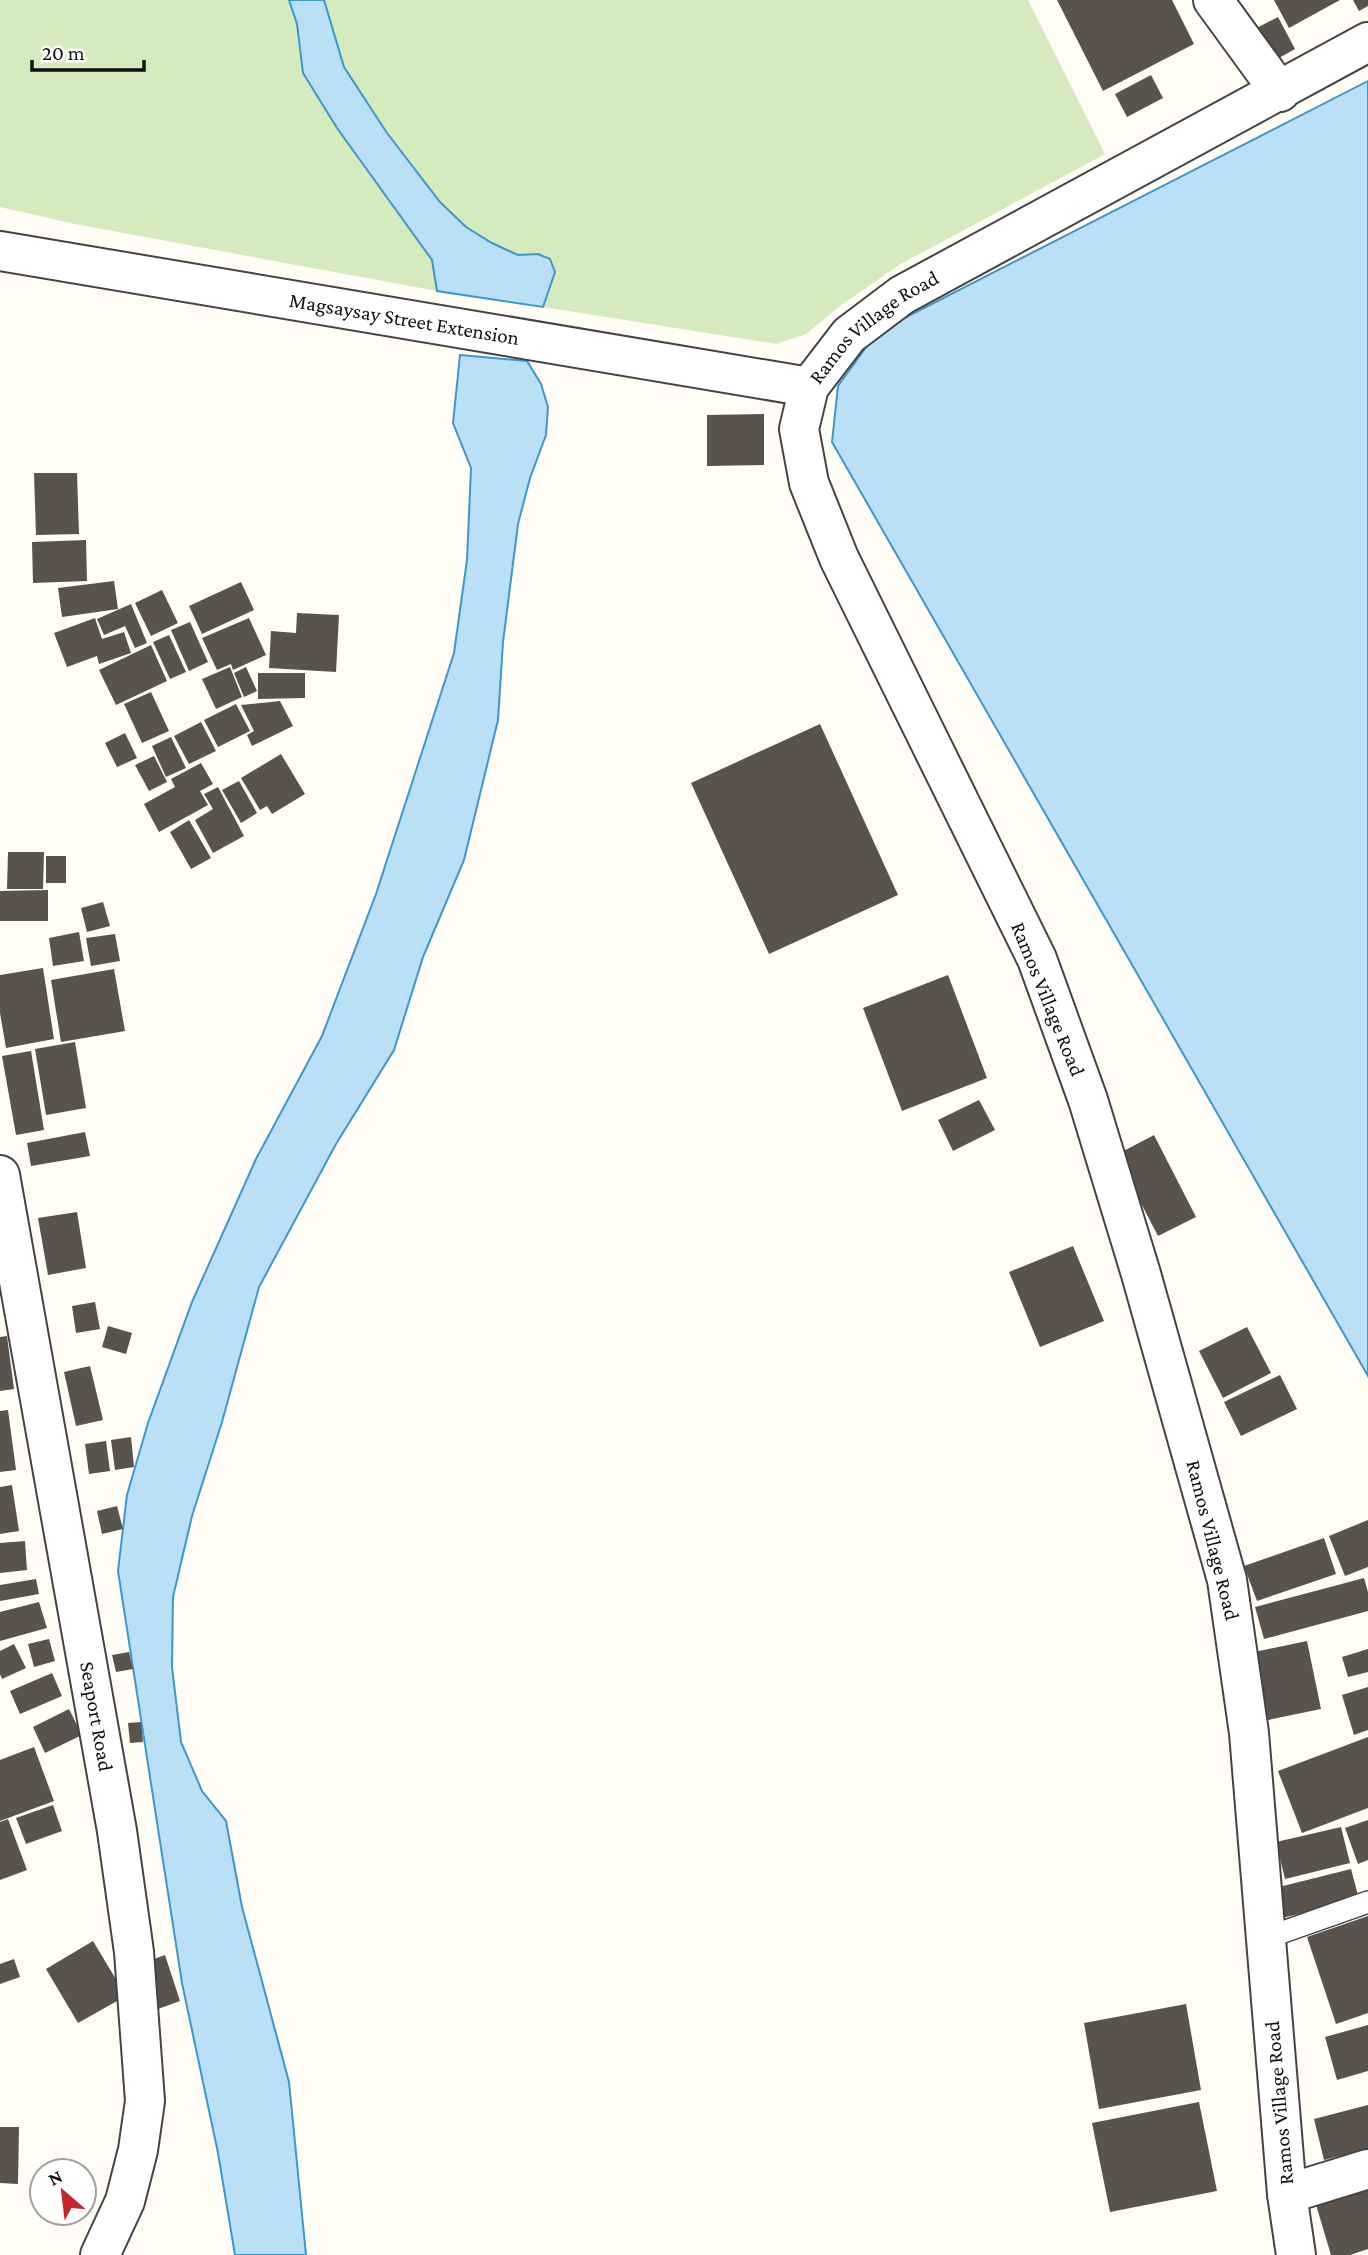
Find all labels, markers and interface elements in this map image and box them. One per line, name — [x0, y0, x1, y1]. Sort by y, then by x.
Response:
scale bar — [32, 28, 144, 72]
text: 20 m — [42, 41, 85, 65]
street label: Ramos Village Road — [804, 266, 943, 389]
street label: Magsaysay Street Extension — [288, 288, 521, 350]
street label: Ramos Village Road — [1006, 918, 1090, 1080]
street label: Ramos Village Road — [1181, 1457, 1245, 1623]
street label: Seaport Road — [75, 1660, 118, 1773]
street label: Ramos Village Road — [1260, 2020, 1298, 2186]
north arrow — [28, 2157, 98, 2227]
text: N — [45, 2165, 66, 2190]

